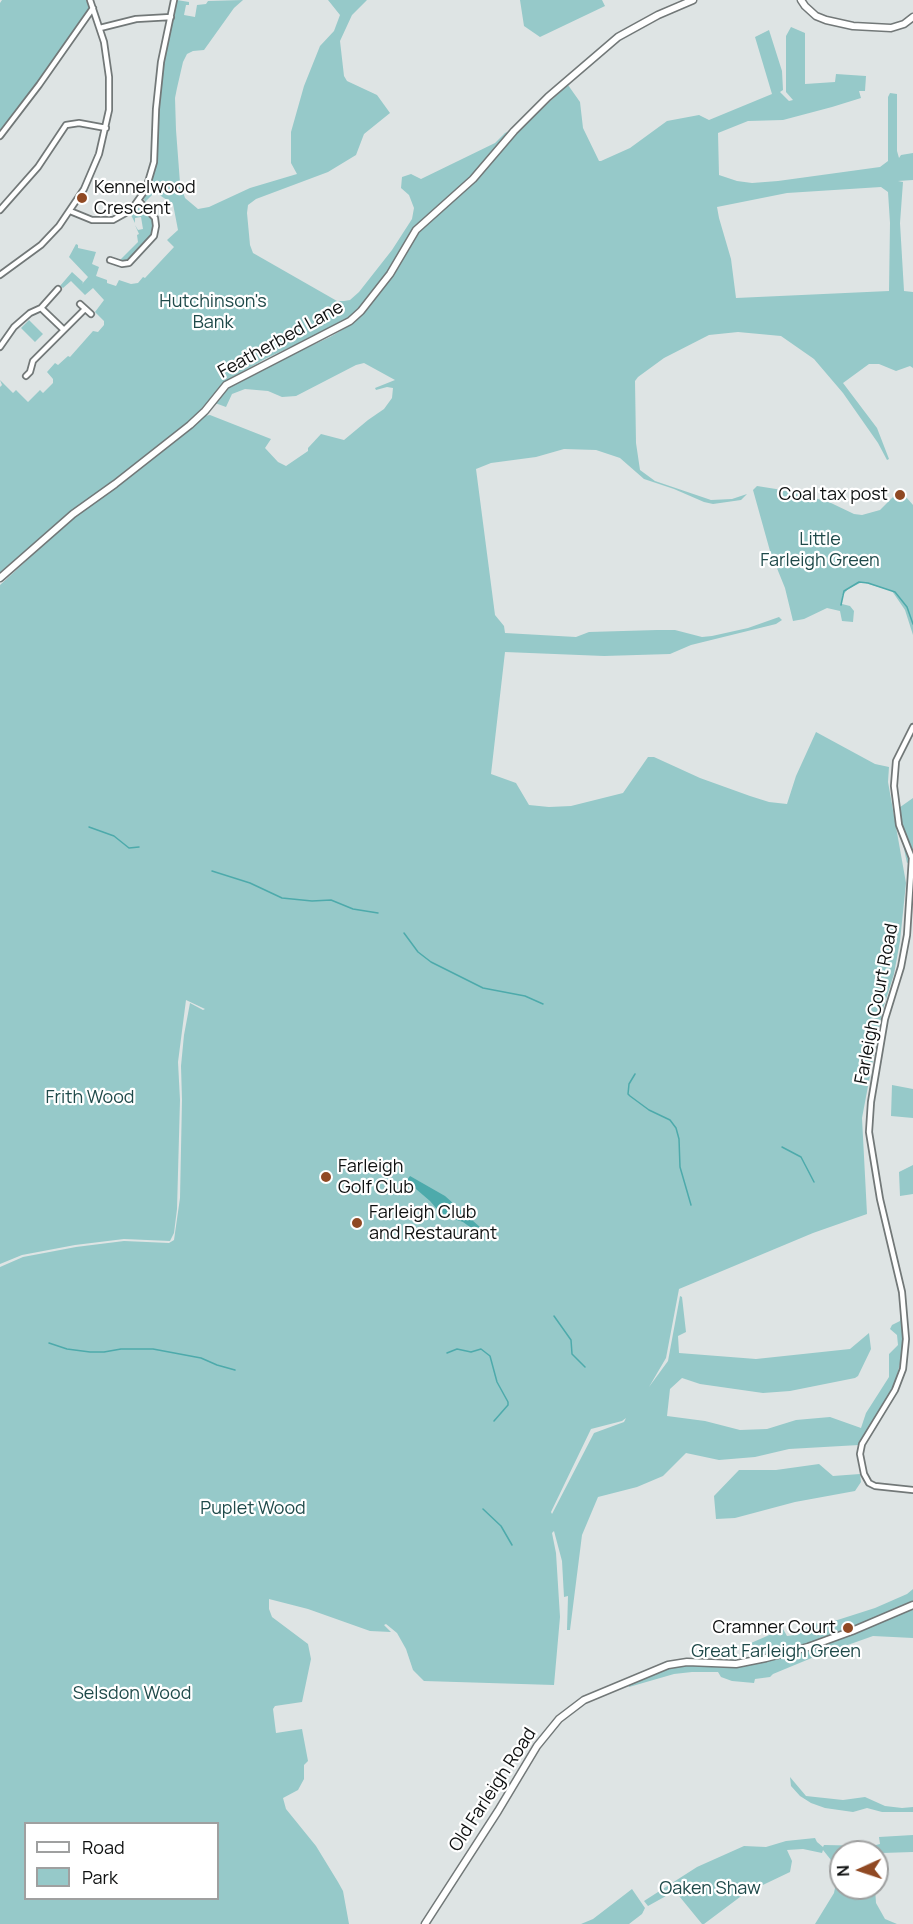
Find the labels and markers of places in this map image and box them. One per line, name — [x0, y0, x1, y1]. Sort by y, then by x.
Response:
place label: Kennelwood Crescent — [94, 177, 196, 219]
marker: Kennelwood Crescent — [75, 191, 89, 205]
place label: Coal tax post — [779, 484, 888, 506]
marker: Coal tax post — [893, 488, 907, 502]
place label: Farleigh Golf Club — [338, 1156, 414, 1198]
marker: Farleigh Golf Club — [319, 1170, 333, 1184]
place label: Farleigh Club and Restaurant — [369, 1202, 497, 1244]
marker: Farleigh Club and Restaurant — [350, 1216, 364, 1230]
place label: Cramner Court — [713, 1617, 836, 1639]
marker: Cramner Court — [841, 1621, 855, 1635]

